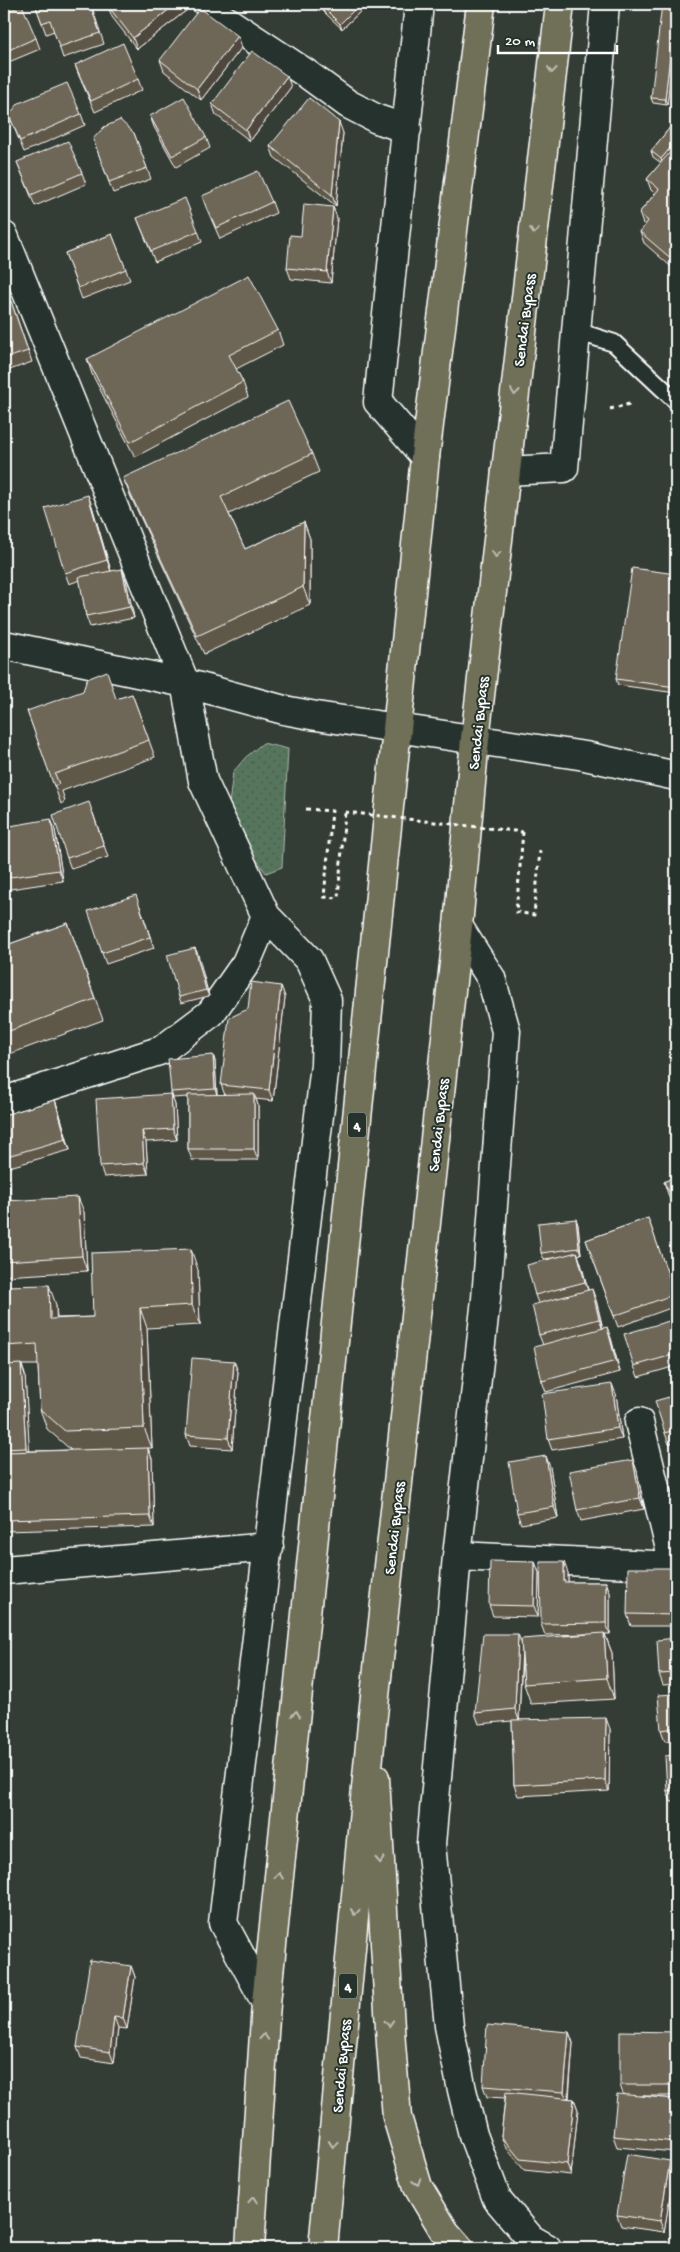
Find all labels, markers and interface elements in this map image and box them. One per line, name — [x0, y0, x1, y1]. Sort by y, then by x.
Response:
scale bar — [498, 22, 616, 54]
text: 20 m — [505, 33, 535, 51]
one-way arrow — [547, 66, 558, 74]
one-way arrow — [529, 227, 540, 235]
street label: Sendai Bypass — [511, 272, 542, 368]
one-way arrow — [510, 389, 521, 397]
one-way arrow — [491, 550, 502, 558]
street label: Sendai Bypass — [466, 675, 495, 771]
street label: Sendai Bypass — [426, 1077, 455, 1173]
road number: 4 — [348, 1112, 366, 1138]
street label: Sendai Bypass — [382, 1480, 411, 1576]
one-way arrow — [290, 1710, 301, 1718]
one-way arrow — [374, 1857, 385, 1865]
one-way arrow — [273, 1871, 284, 1879]
one-way arrow — [349, 1909, 360, 1917]
road number: 4 — [339, 1974, 357, 1998]
street label: Sendai Bypass — [330, 2018, 357, 2114]
one-way arrow — [384, 2019, 395, 2027]
one-way arrow — [258, 2033, 269, 2041]
one-way arrow — [328, 2140, 339, 2148]
one-way arrow — [411, 2177, 421, 2186]
one-way arrow — [247, 2195, 258, 2203]

